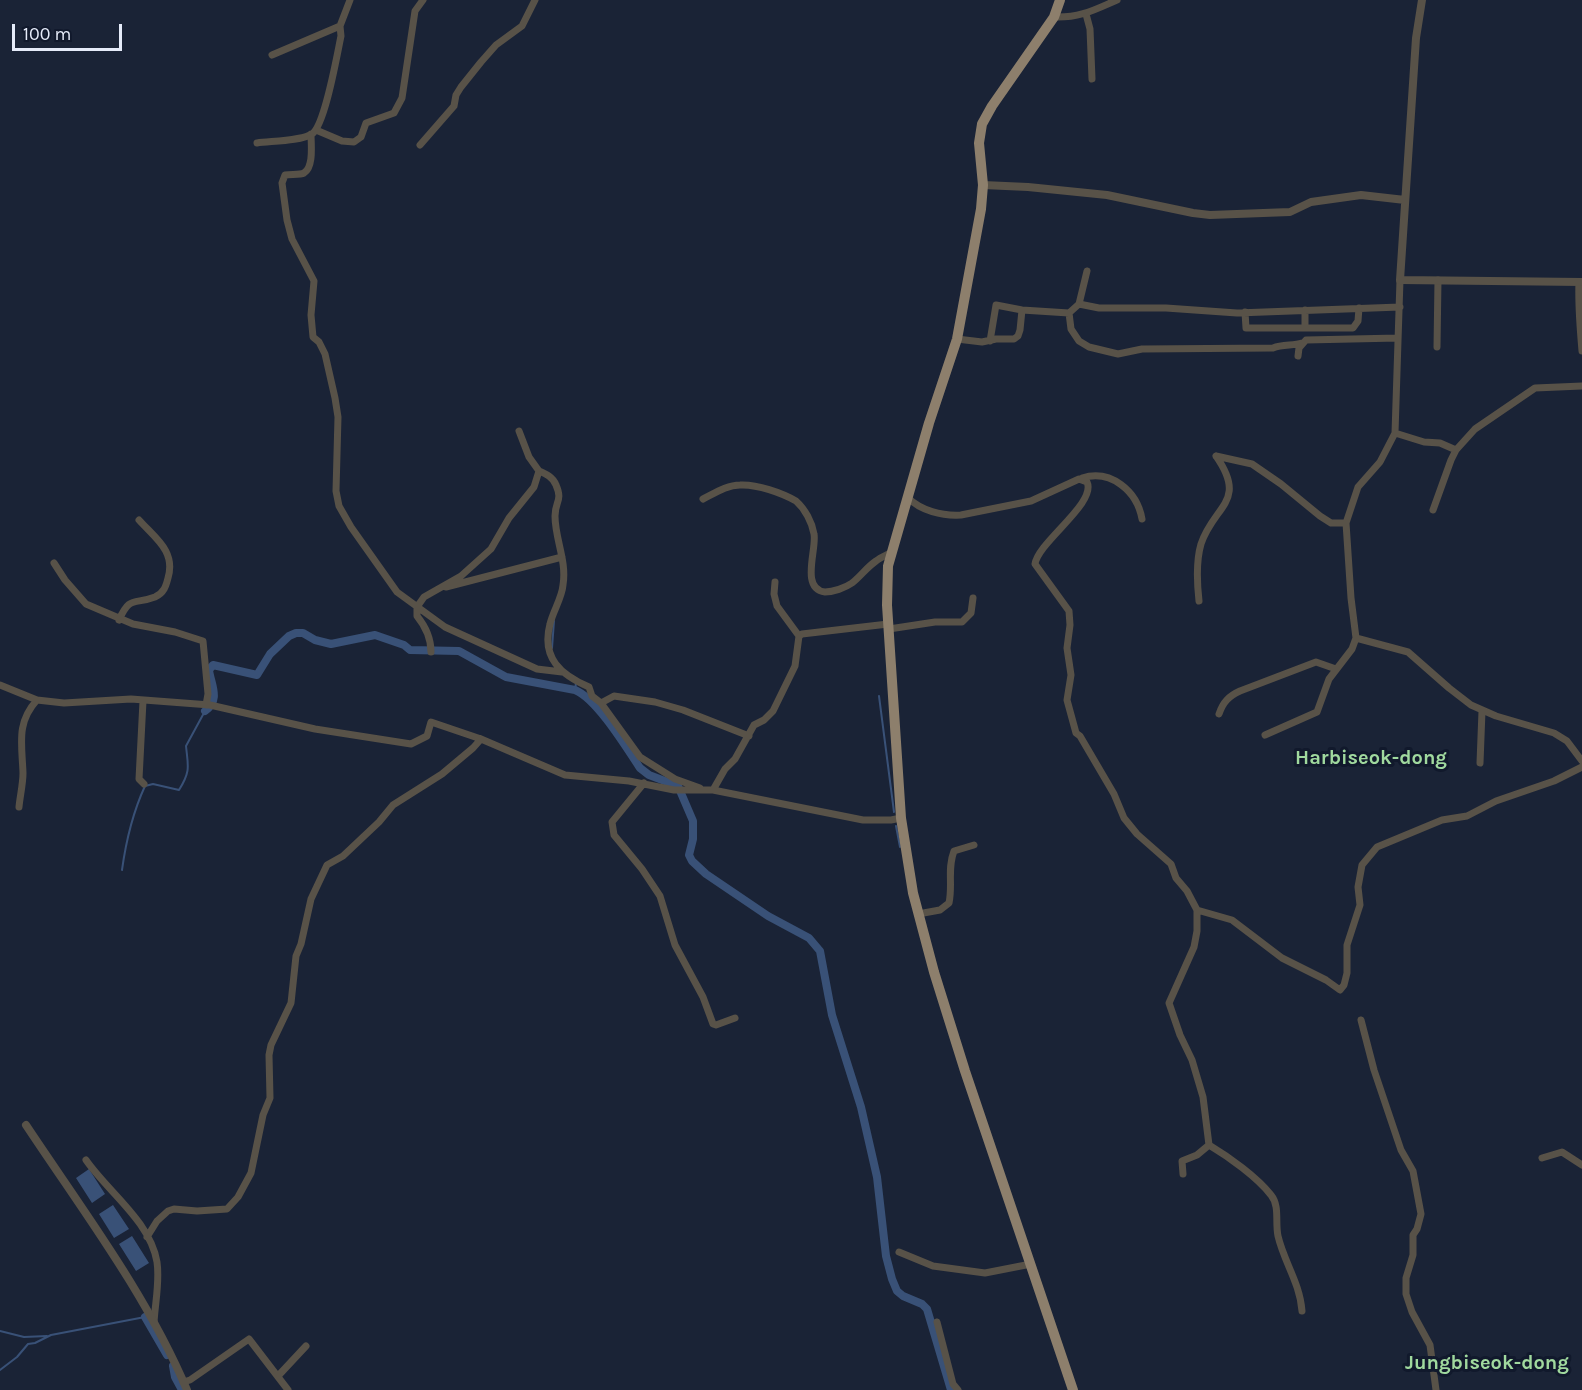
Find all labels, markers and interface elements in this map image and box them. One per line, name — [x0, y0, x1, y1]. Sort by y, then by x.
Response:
scale bar — [15, 12, 124, 50]
text: 100 m — [23, 23, 71, 45]
district label: Harbiseok-dong — [1295, 746, 1447, 770]
district label: Jungbiseok-dong — [1405, 1351, 1569, 1375]

